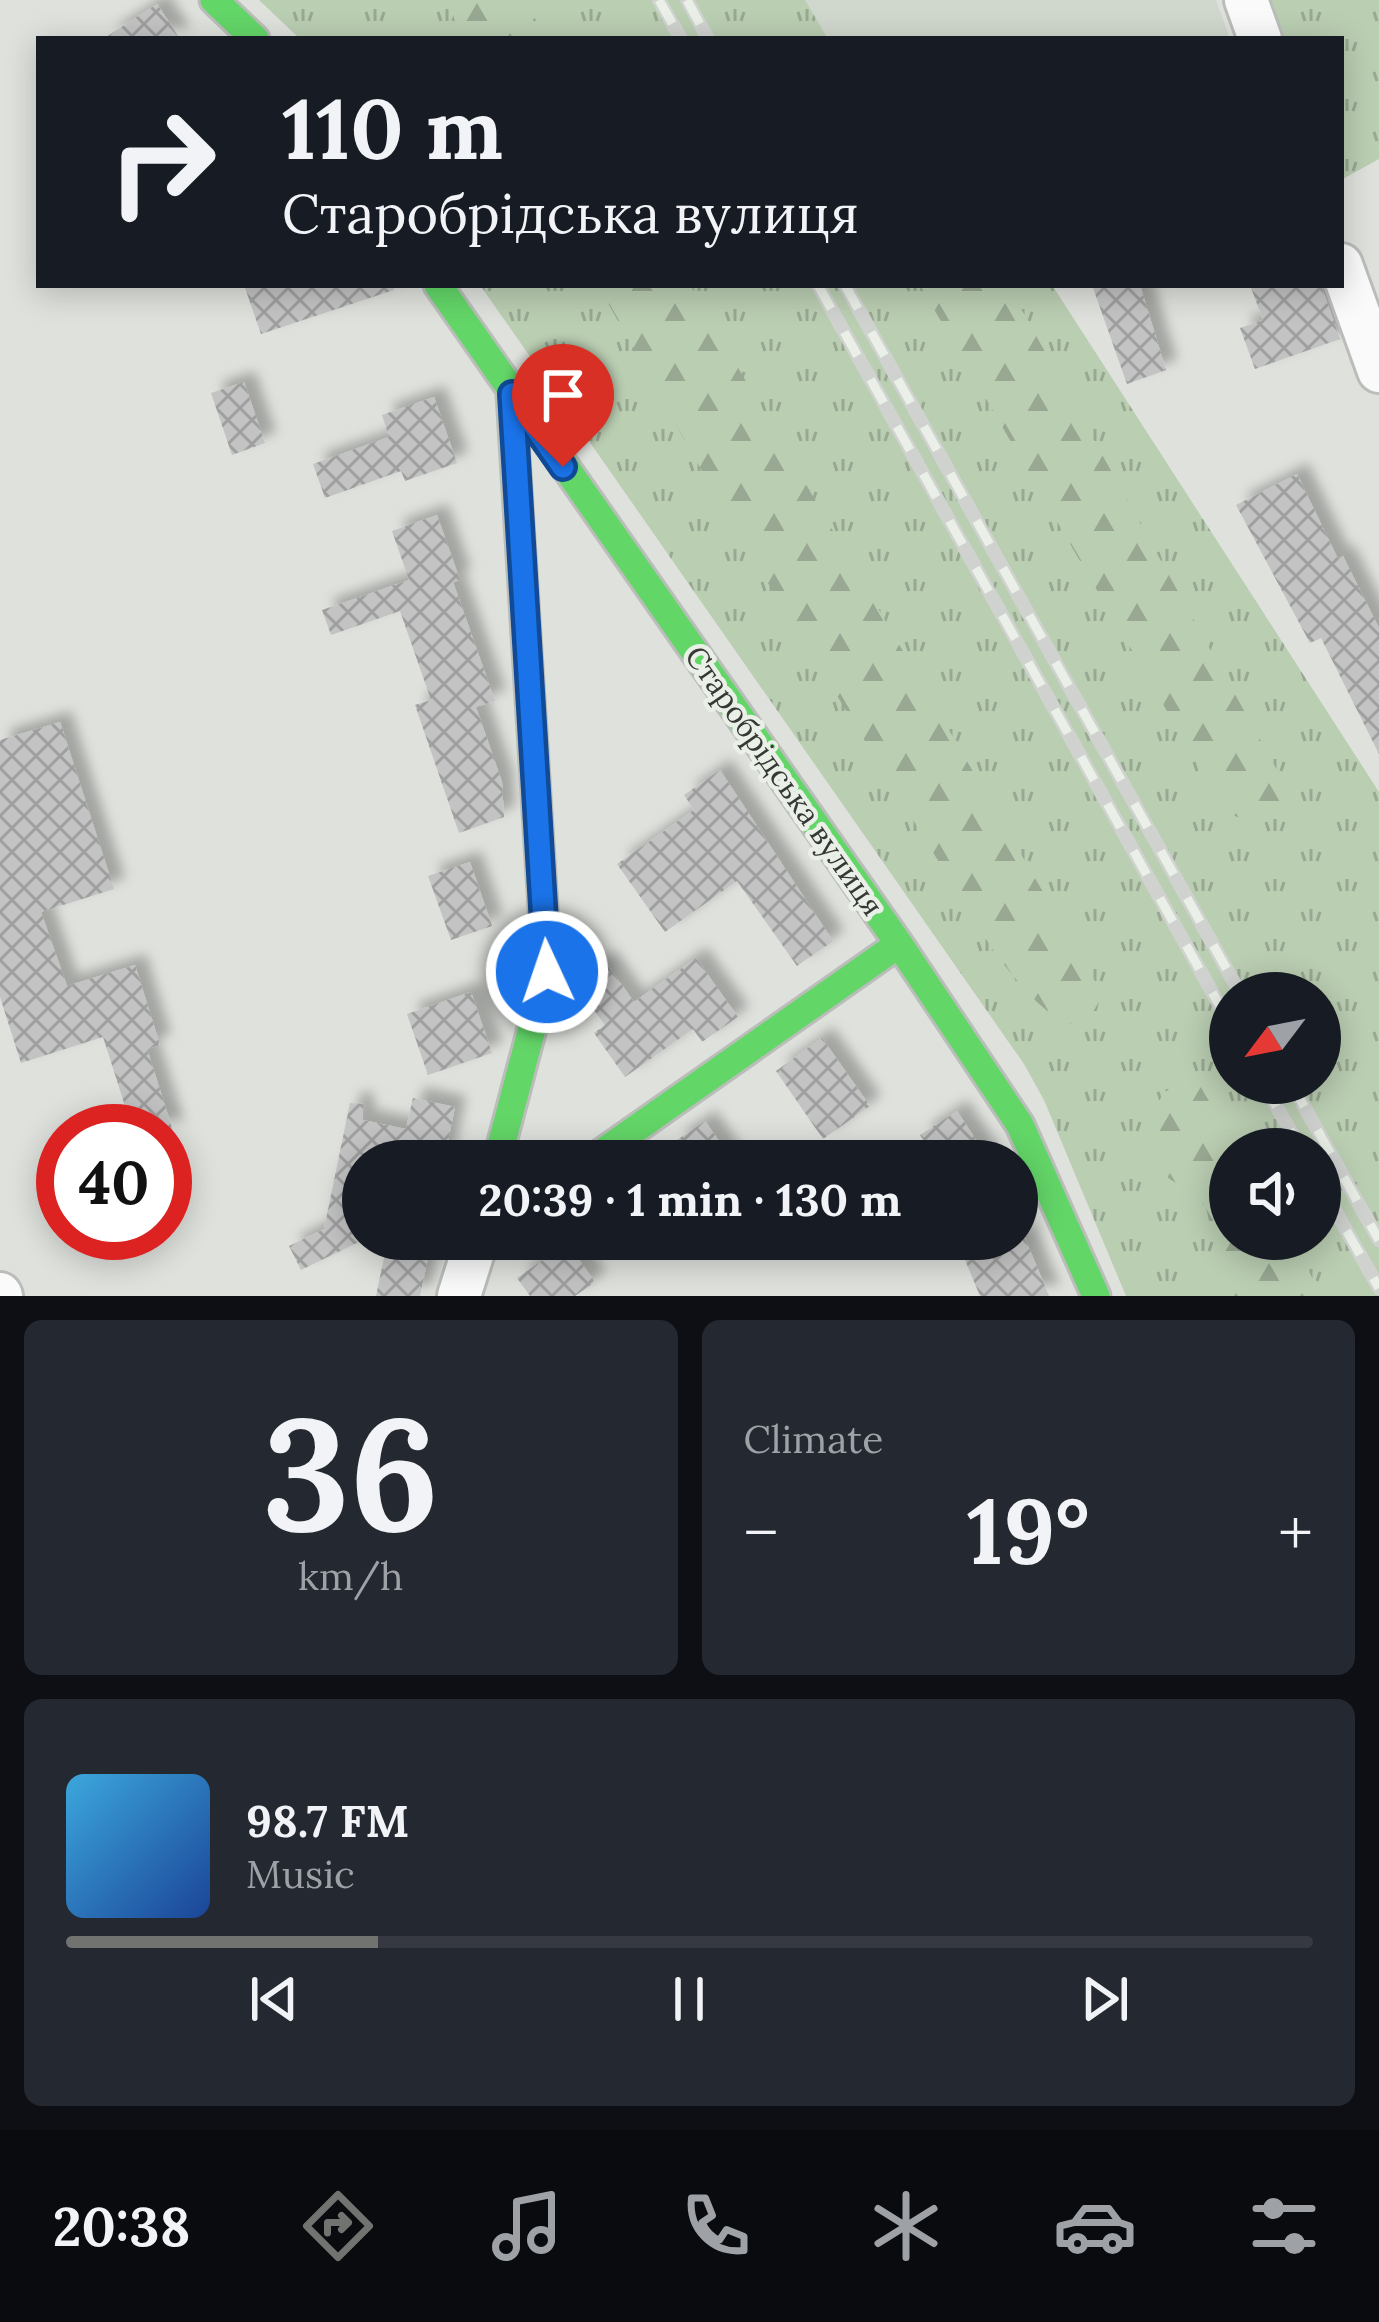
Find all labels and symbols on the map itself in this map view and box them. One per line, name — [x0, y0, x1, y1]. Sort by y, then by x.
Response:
pin — [512, 344, 614, 467]
street label: Старобрідська вулиця — [677, 638, 892, 923]
position arrow — [484, 909, 610, 1035]
north arrow — [1209, 972, 1341, 1104]
speed limit sign: 40 — [36, 1104, 192, 1260]

